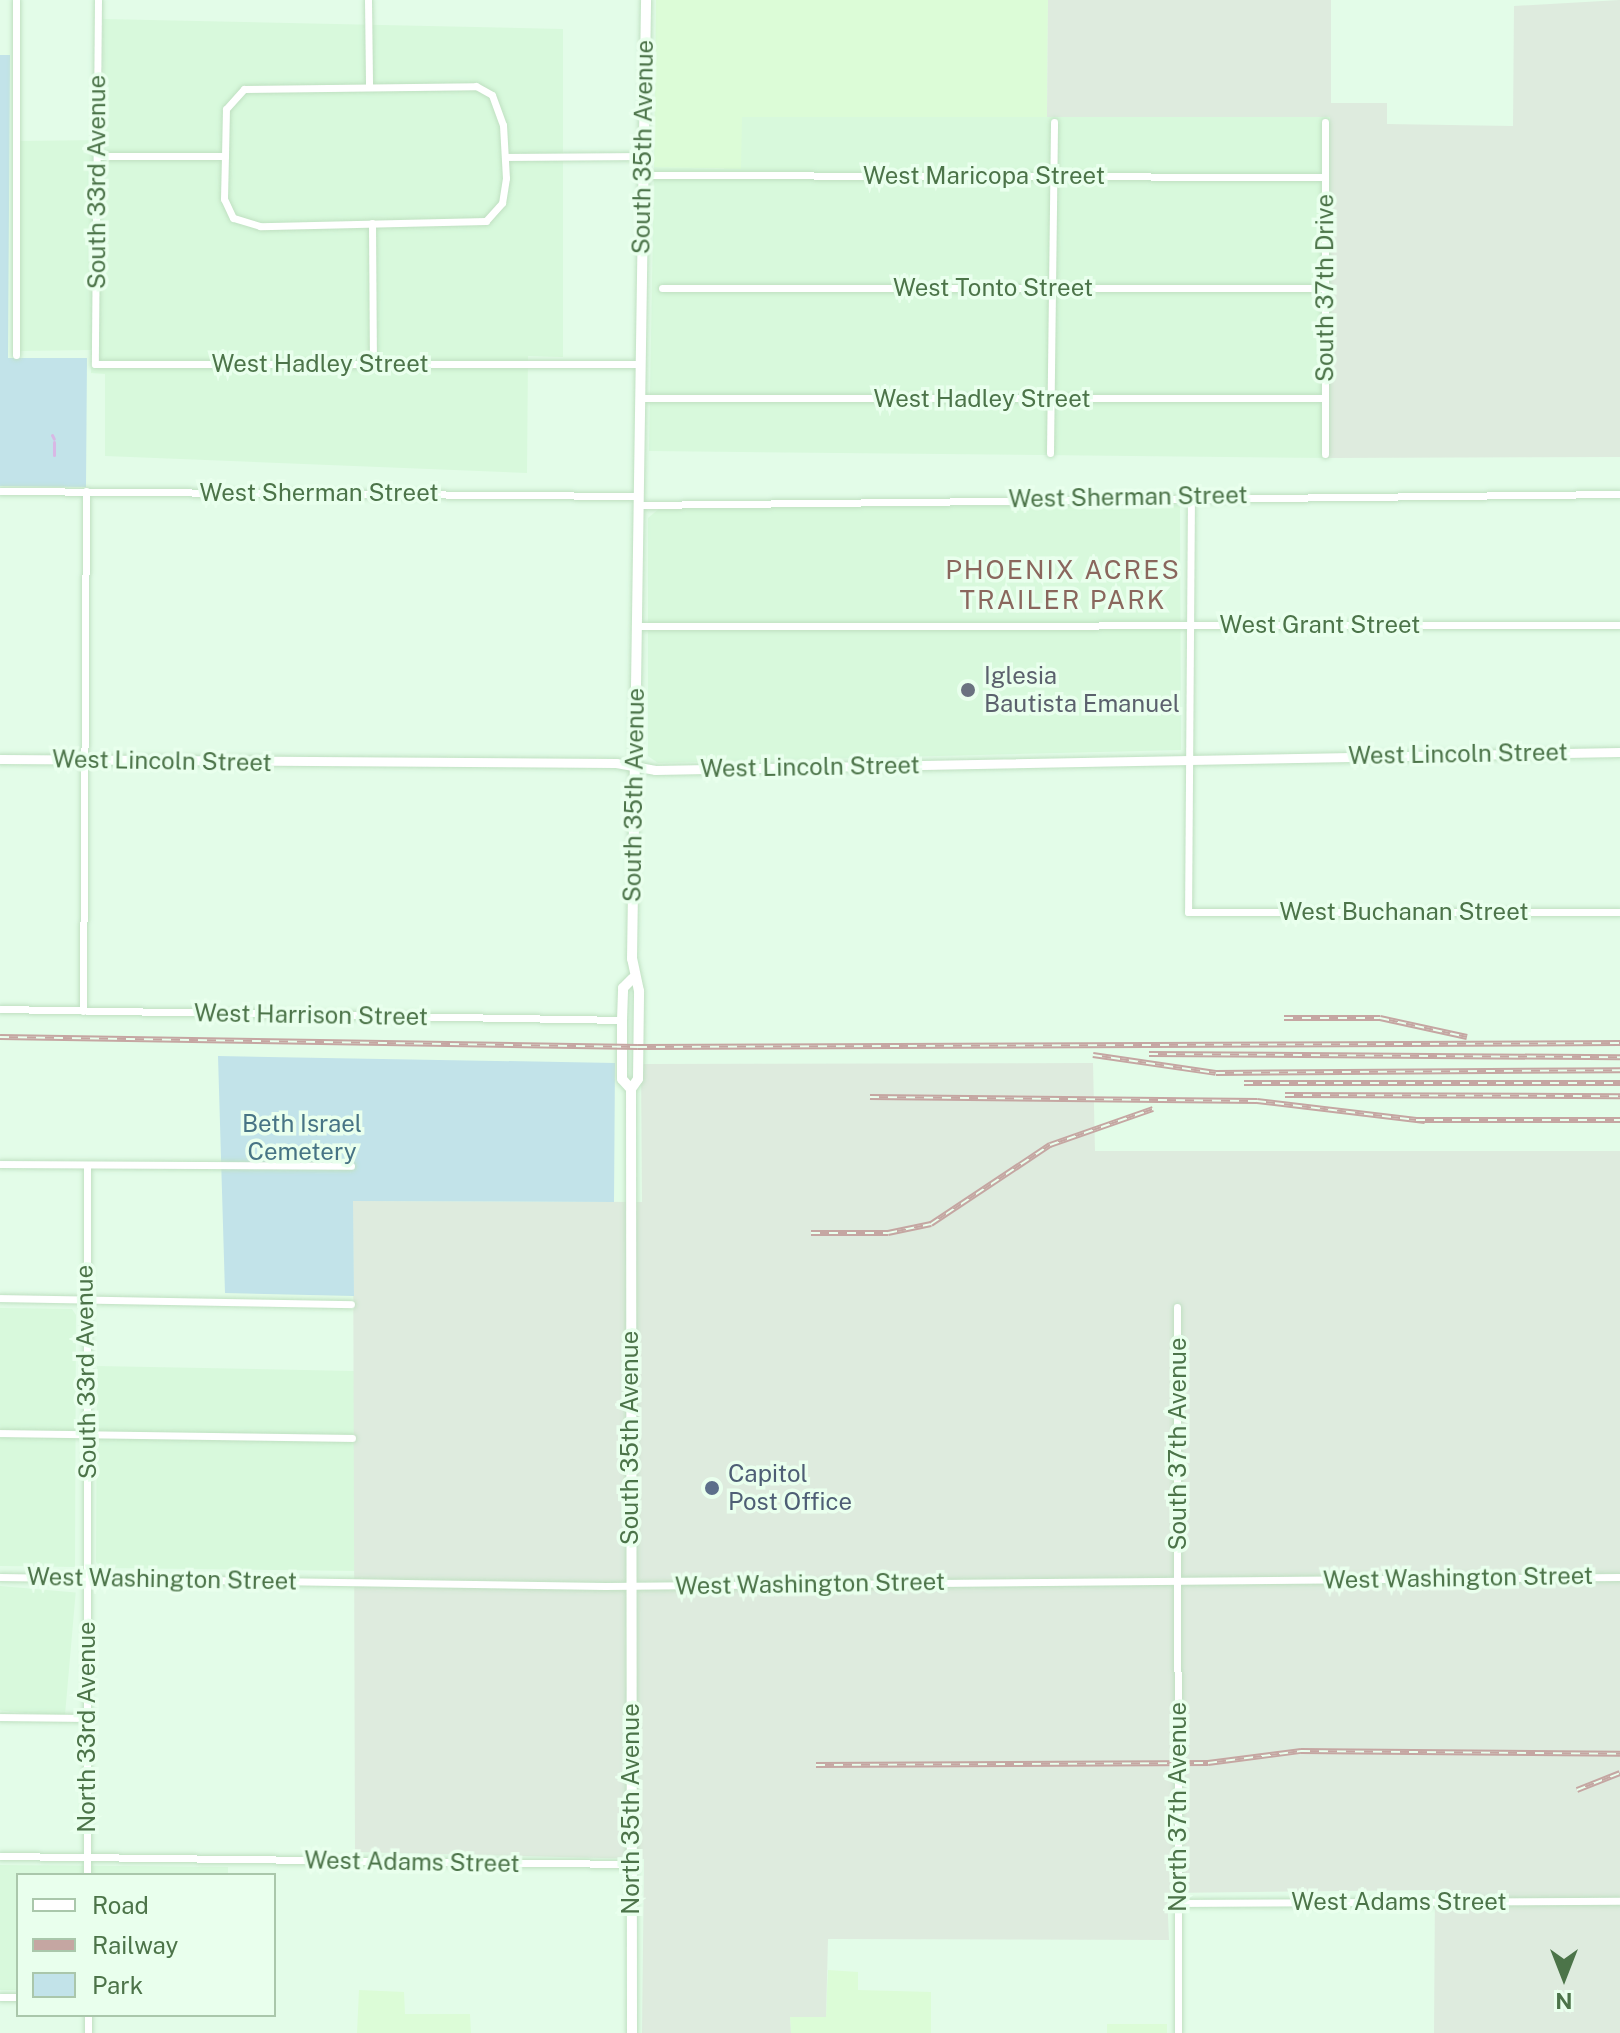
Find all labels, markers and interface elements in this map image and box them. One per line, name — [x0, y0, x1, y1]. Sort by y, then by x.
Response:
street label: South 35th Avenue — [627, 40, 659, 254]
street label: South 33rd Avenue — [83, 75, 111, 289]
street label: West Maricopa Street — [863, 162, 1105, 190]
street label: South 37th Drive — [1311, 194, 1339, 382]
street label: West Tonto Street — [893, 274, 1093, 302]
street label: West Hadley Street — [211, 350, 429, 378]
street label: West Hadley Street — [873, 385, 1091, 413]
street label: West Sherman Street — [199, 479, 439, 507]
street label: West Sherman Street — [1008, 481, 1248, 513]
district label: PHOENIX ACRES TRAILER PARK — [945, 554, 1181, 616]
street label: West Grant Street — [1220, 611, 1420, 639]
place label: Iglesia Bautista Emanuel — [984, 662, 1180, 718]
marker: Iglesia Bautista Emanuel — [959, 681, 977, 699]
street label: South 35th Avenue — [618, 688, 650, 902]
street label: West Lincoln Street — [1348, 738, 1568, 770]
street label: West Lincoln Street — [52, 745, 272, 777]
street label: West Lincoln Street — [700, 751, 920, 783]
street label: West Buchanan Street — [1279, 898, 1529, 926]
street label: West Harrison Street — [194, 999, 428, 1031]
park label: Beth Israel Cemetery — [242, 1110, 362, 1166]
street label: South 33rd Avenue — [70, 1265, 102, 1479]
street label: South 35th Avenue — [616, 1331, 644, 1545]
street label: South 37th Avenue — [1164, 1337, 1192, 1551]
place label: Capitol Post Office — [728, 1460, 852, 1516]
marker: Capitol Post Office — [703, 1479, 721, 1497]
street label: West Washington Street — [1322, 1561, 1594, 1595]
street label: West Washington Street — [26, 1562, 298, 1596]
street label: West Washington Street — [674, 1567, 946, 1601]
street label: North 33rd Avenue — [73, 1621, 101, 1833]
street label: North 37th Avenue — [1164, 1702, 1192, 1912]
street label: North 35th Avenue — [617, 1703, 645, 1915]
street label: West Adams Street — [304, 1846, 520, 1878]
legend — [16, 1873, 276, 2017]
street label: West Adams Street — [1291, 1888, 1507, 1916]
text: Road — [92, 1891, 149, 1919]
text: Railway — [92, 1931, 178, 1959]
north arrow — [1524, 1937, 1604, 2017]
text: Park — [92, 1971, 143, 1999]
text: N — [1555, 1988, 1573, 2014]

